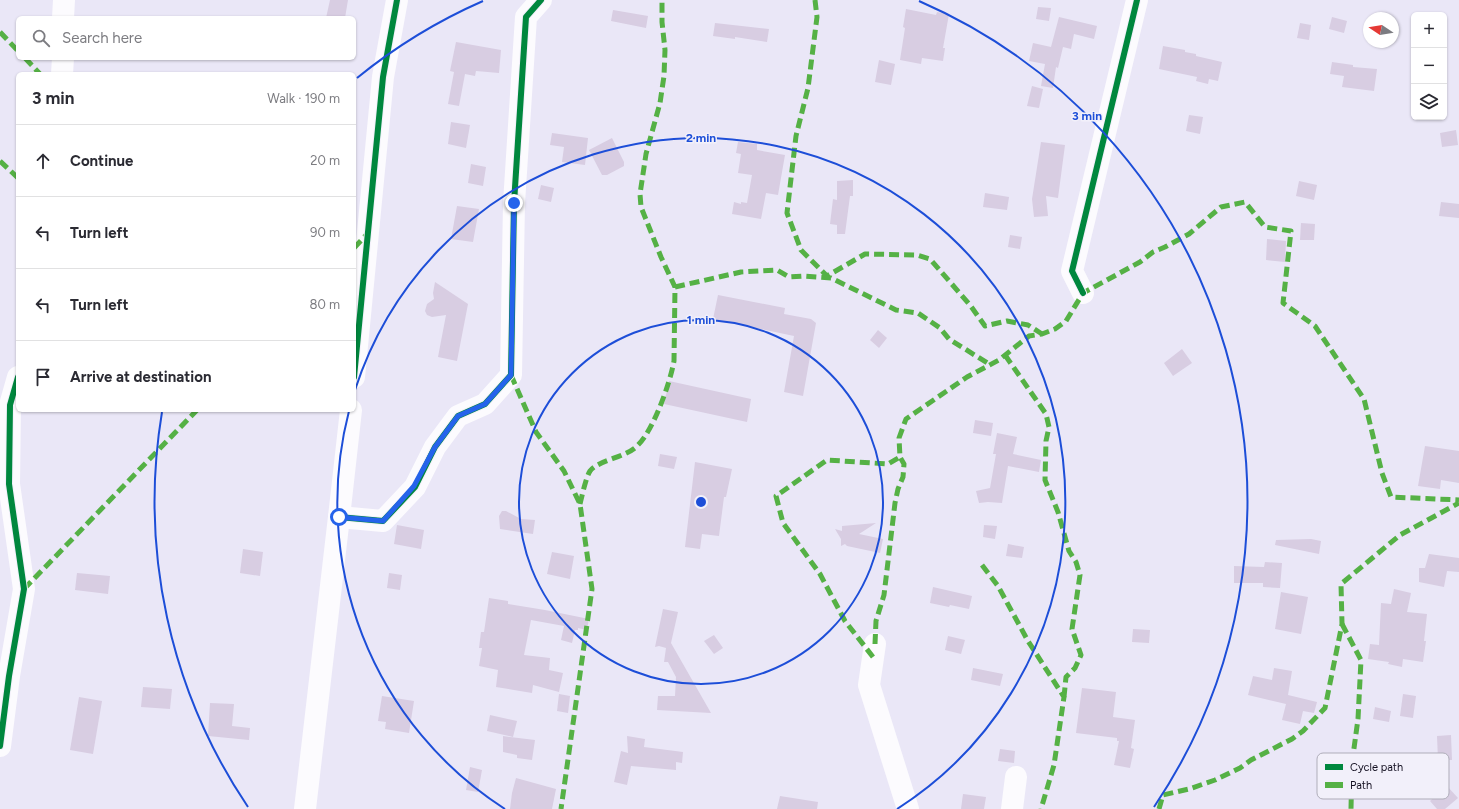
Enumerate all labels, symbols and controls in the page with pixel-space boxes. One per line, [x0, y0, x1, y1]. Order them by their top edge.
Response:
north arrow [1363, 12, 1399, 48]
map controls [1411, 12, 1447, 120]
button: + [1411, 12, 1447, 48]
search box [16, 16, 356, 60]
icon: search [30, 27, 52, 49]
text: Search here [62, 29, 142, 47]
button: − [1411, 48, 1447, 84]
button: layers [1411, 84, 1447, 120]
text: 3 min [32, 88, 74, 108]
text: Walk · 190 m [267, 91, 340, 106]
text: 3 min [1072, 109, 1102, 123]
text: 2 min [686, 131, 716, 145]
icon: ahead [32, 150, 54, 172]
text: Continue [70, 152, 133, 170]
text: 20 m [310, 153, 340, 168]
route end [505, 194, 523, 212]
icon: left [32, 222, 54, 244]
text: Turn left [70, 224, 128, 242]
text: 90 m [310, 225, 340, 240]
icon: left [32, 294, 54, 316]
text: Turn left [70, 296, 128, 314]
text: 80 m [309, 297, 340, 312]
text: 1 min [687, 313, 715, 327]
icon: arrive [32, 366, 54, 388]
text: Arrive at destination [70, 368, 211, 386]
centre of rings [694, 495, 708, 509]
route start [330, 508, 348, 526]
legend [1317, 753, 1449, 799]
text: Cycle path [1350, 761, 1403, 774]
text: Path [1350, 779, 1372, 792]

